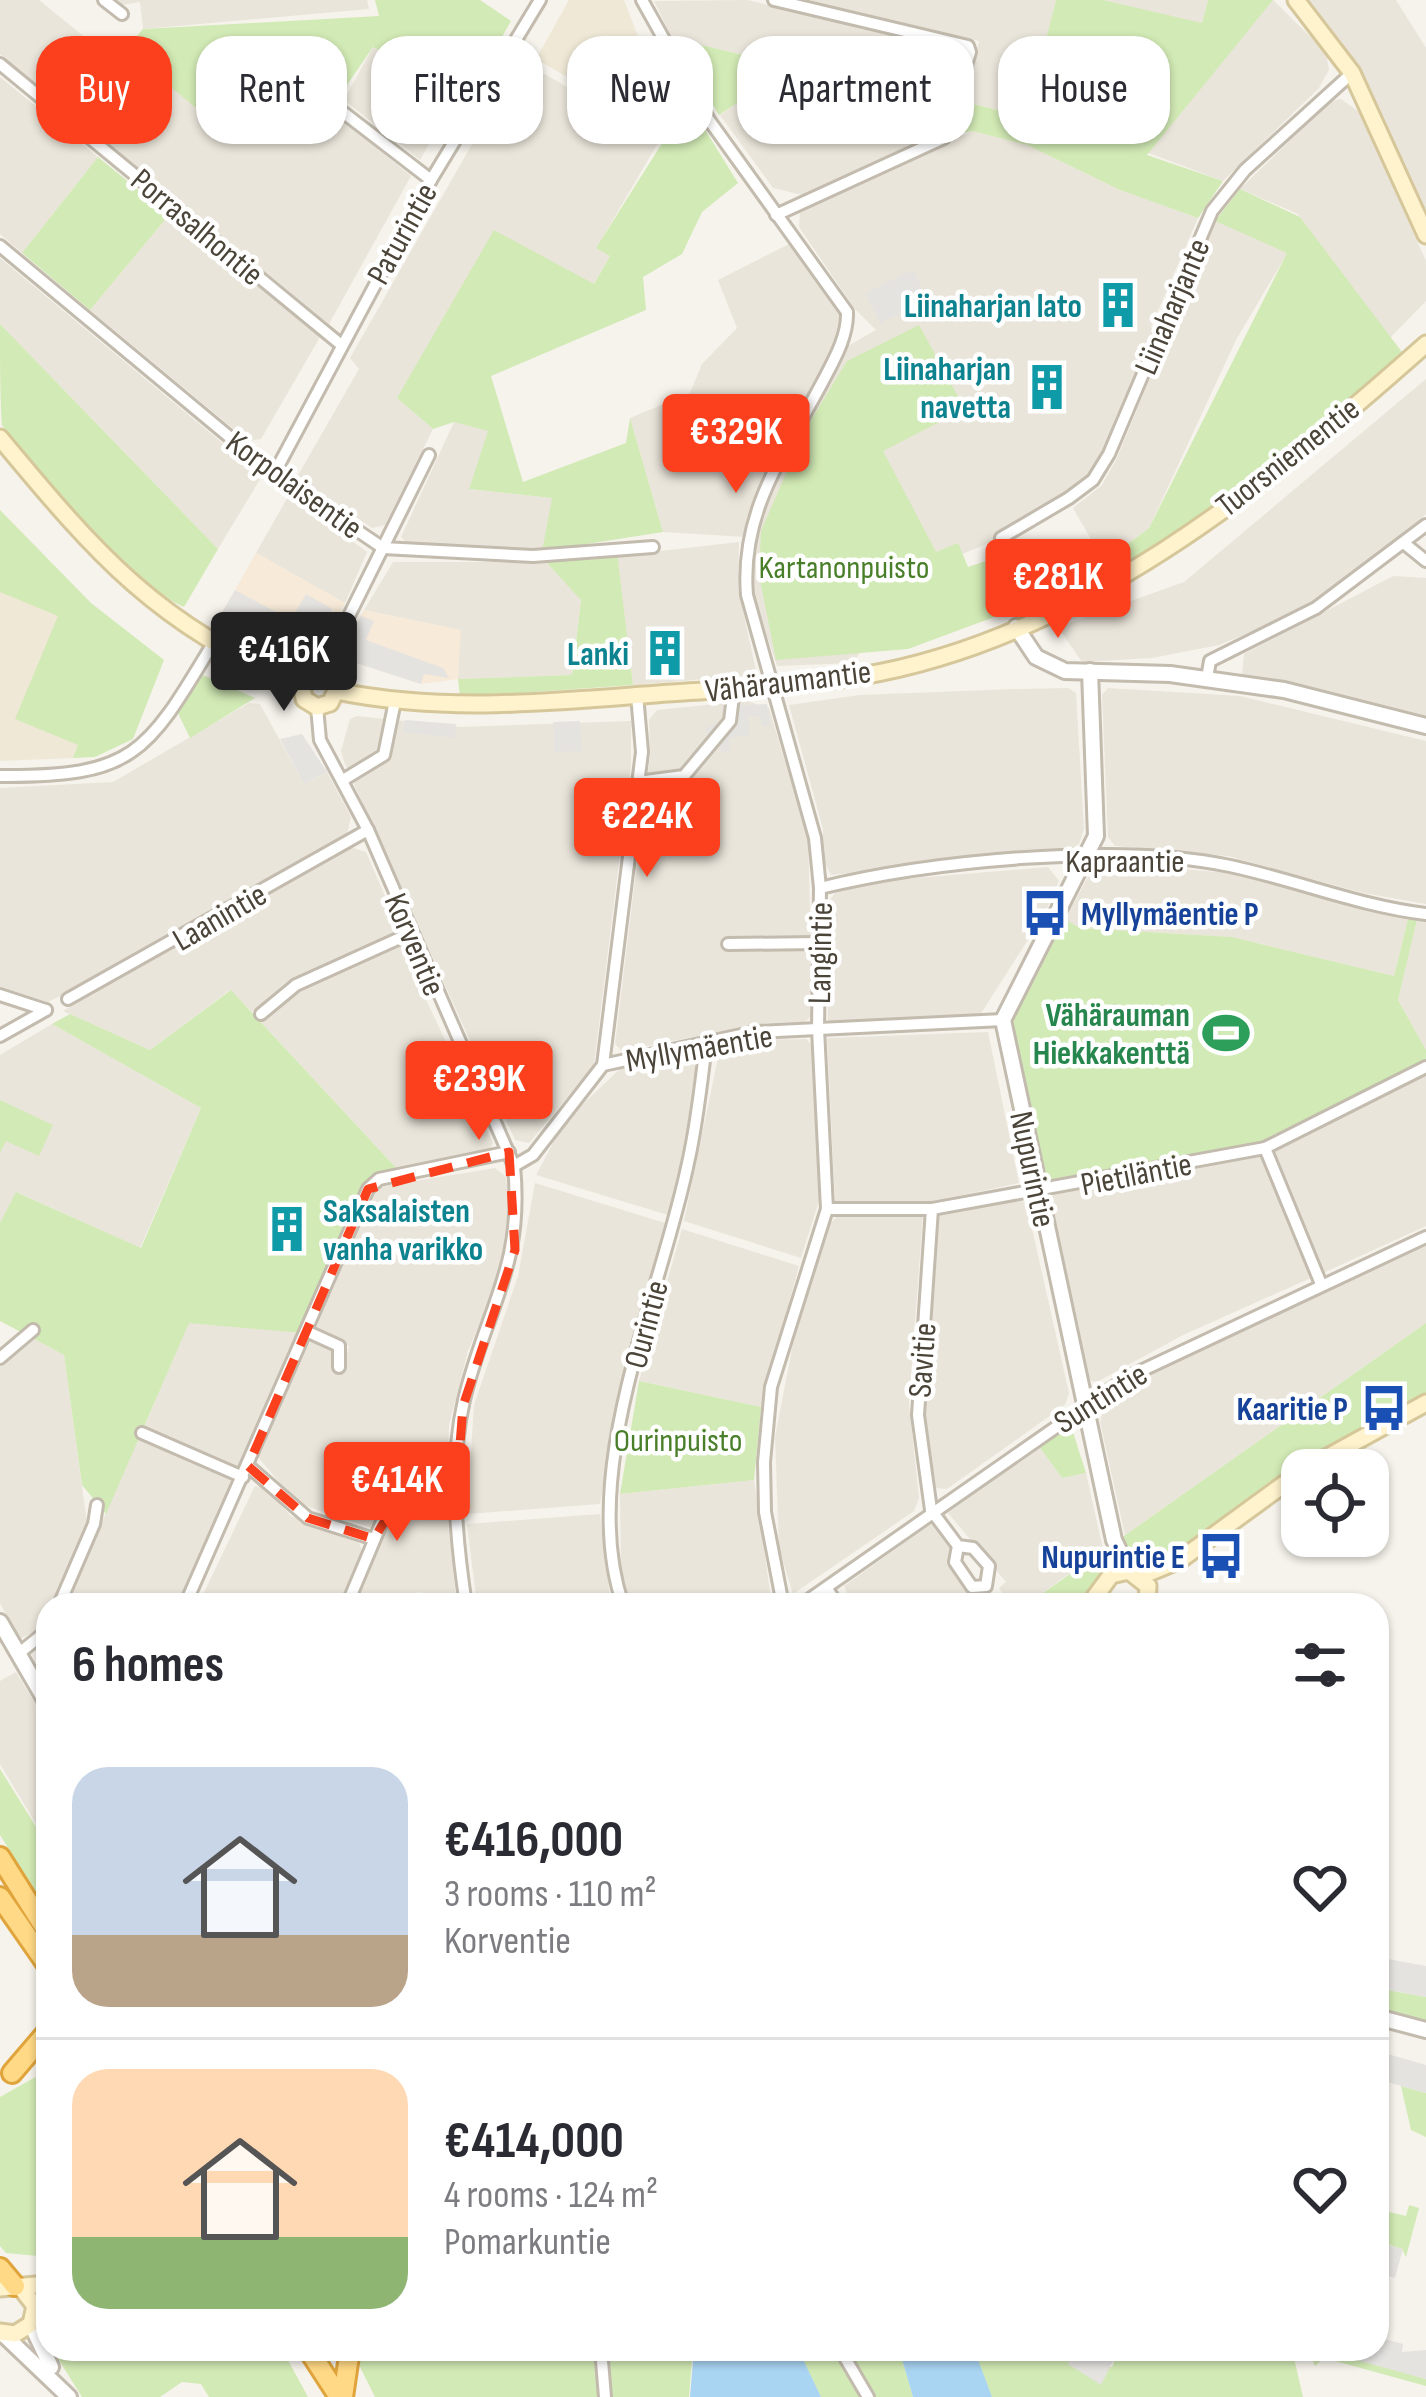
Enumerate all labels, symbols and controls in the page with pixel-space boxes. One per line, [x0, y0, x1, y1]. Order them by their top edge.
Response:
chip: Buy [36, 36, 172, 144]
chip: Rent [196, 36, 347, 144]
chip: Filters [371, 36, 543, 144]
chip: New [567, 36, 713, 144]
chip: Apartment [737, 36, 974, 144]
chip: House [998, 36, 1170, 144]
street label: Porrasalhontie [122, 160, 271, 295]
street label: Paturintie [359, 176, 447, 292]
street label: Liinaharjante [1126, 233, 1219, 381]
building icon: Liinaharjan lato [1093, 280, 1143, 330]
place label: Liinaharjan lato [904, 287, 1082, 327]
place label: Liinaharjan navetta [883, 350, 1011, 428]
building icon: Liinaharjan navetta [1022, 362, 1072, 412]
street label: Tuorsniementie [1208, 389, 1368, 526]
pin: €329K [652, 394, 820, 496]
text: €329K [690, 409, 782, 456]
street label: Korpolaisentie [218, 423, 370, 548]
pin: €281K [974, 539, 1142, 641]
park label: Kartanonpuisto [759, 548, 929, 588]
text: €281K [1013, 554, 1103, 601]
pin: €416K [200, 612, 368, 714]
text: €416K [238, 627, 330, 674]
building icon: Lanki [640, 628, 690, 678]
place label: Lanki [567, 635, 629, 675]
street label: Vähäraumantie [703, 652, 873, 712]
pin: €224K [563, 778, 731, 880]
text: €224K [601, 793, 693, 840]
street label: Kapraantie [1065, 842, 1185, 882]
street label: Laanintie [166, 875, 274, 960]
street label: Korventie [375, 888, 454, 1002]
bus stop icon: Myllymäentie P [1020, 888, 1070, 938]
place label: Myllymäentie P [1081, 895, 1259, 935]
street label: Langintie [800, 902, 842, 1004]
place label: Vähärauman Hiekkakenttä [1033, 996, 1190, 1074]
sports icon: Vähärauman Hiekkakenttä [1201, 1008, 1251, 1058]
street label: Myllymäentie [623, 1016, 776, 1082]
pin: €239K [395, 1041, 563, 1143]
text: €239K [433, 1056, 525, 1103]
street label: Nupurintie [1000, 1108, 1064, 1231]
street label: Pietiläntie [1078, 1145, 1195, 1205]
place label: Saksalaisten vanha varikko [323, 1192, 483, 1270]
building icon: Saksalaisten vanha varikko [262, 1204, 312, 1254]
street label: Ourintie [616, 1276, 678, 1373]
street label: Savitie [900, 1321, 946, 1399]
street label: Suntintie [1047, 1355, 1155, 1443]
bus stop icon: Kaaritie P [1359, 1383, 1409, 1433]
place label: Kaaritie P [1236, 1390, 1348, 1430]
park label: Ourinpuisto [614, 1421, 742, 1461]
pin: €414K [313, 1442, 481, 1544]
map controls [1281, 1449, 1389, 1557]
button: locate [1281, 1449, 1389, 1557]
text: €414K [351, 1457, 443, 1504]
bus stop icon: Nupurintie E [1196, 1531, 1246, 1581]
place label: Nupurintie E [1041, 1538, 1185, 1578]
icon: filters [1287, 1632, 1353, 1698]
text: 6 homes [72, 1635, 224, 1696]
text: €416,000 [444, 1810, 623, 1871]
icon: home [168, 1815, 312, 1959]
icon: heart [1287, 1854, 1353, 1920]
text: 3 rooms · 110 m² [444, 1871, 657, 1918]
text: Korventie [444, 1918, 571, 1965]
text: €414,000 [444, 2111, 624, 2172]
icon: home [168, 2117, 312, 2261]
icon: heart [1287, 2156, 1353, 2222]
text: 4 rooms · 124 m² [444, 2172, 658, 2219]
text: Pomarkuntie [444, 2219, 611, 2266]

